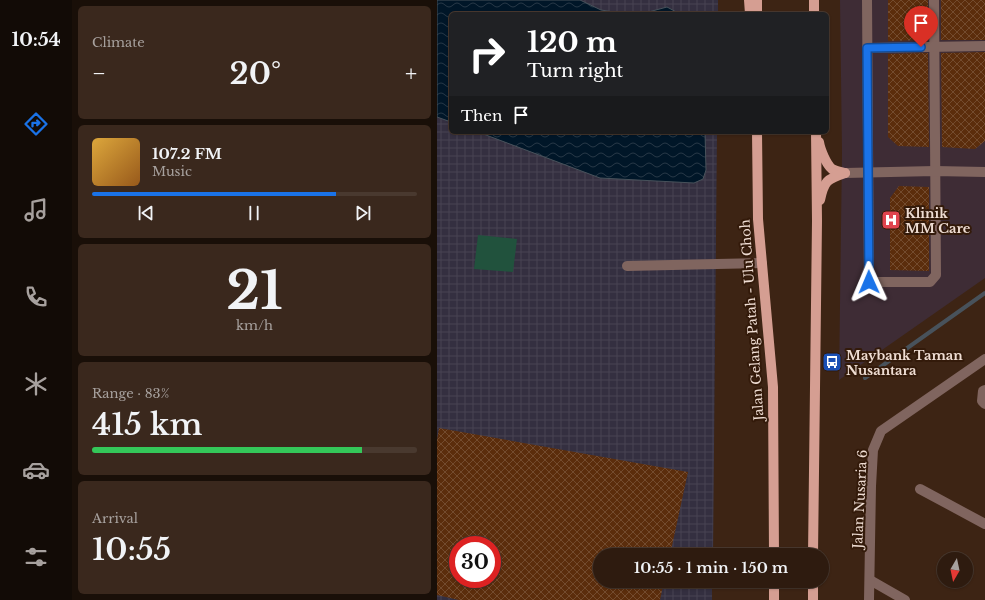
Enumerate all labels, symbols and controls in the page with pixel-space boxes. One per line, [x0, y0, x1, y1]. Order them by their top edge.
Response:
pin [904, 6, 938, 47]
icon: arrive [910, 12, 932, 34]
text: 120 m [527, 25, 617, 60]
icon: right [461, 28, 513, 80]
text: 10:54 [11, 29, 61, 51]
text: Climate [92, 34, 145, 51]
text: 20° [230, 55, 281, 92]
text: − [92, 60, 106, 87]
text: + [405, 60, 417, 87]
text: Turn right [527, 60, 623, 82]
icon: arrive [510, 104, 532, 126]
text: Then [461, 106, 502, 125]
icon: directions [22, 110, 50, 138]
text: 107.2 FM [152, 144, 222, 163]
text: Music [152, 163, 192, 180]
icon: music [22, 196, 50, 224]
icon: previous [135, 202, 157, 224]
icon: pause [243, 202, 265, 224]
icon: next [352, 202, 374, 224]
place label: Klinik MM Care [905, 205, 971, 237]
hospital icon: Klinik MM Care [880, 209, 902, 231]
street label: Jalan Gelang Patah - Ulu Choh [736, 219, 768, 423]
text: 21 [226, 259, 283, 323]
position arrow [848, 261, 890, 303]
icon: phone [22, 283, 50, 311]
text: km/h [236, 317, 273, 334]
place label: Maybank Taman Nusantara [846, 347, 963, 379]
bus stop icon: Maybank Taman Nusantara [821, 351, 843, 373]
icon: climate [22, 370, 50, 398]
text: Range · 83% [92, 385, 169, 402]
text: 415 km [92, 406, 202, 443]
street label: Jalan Nusaria 6 [849, 449, 871, 551]
icon: car [22, 456, 50, 484]
text: Arrival [92, 510, 138, 527]
text: 10:55 [92, 531, 171, 568]
speed limit sign: 30 [449, 536, 501, 588]
icon: filters [22, 543, 50, 571]
north arrow [937, 552, 973, 588]
map controls [937, 552, 973, 588]
text: 10:55 · 1 min · 150 m [634, 558, 788, 577]

